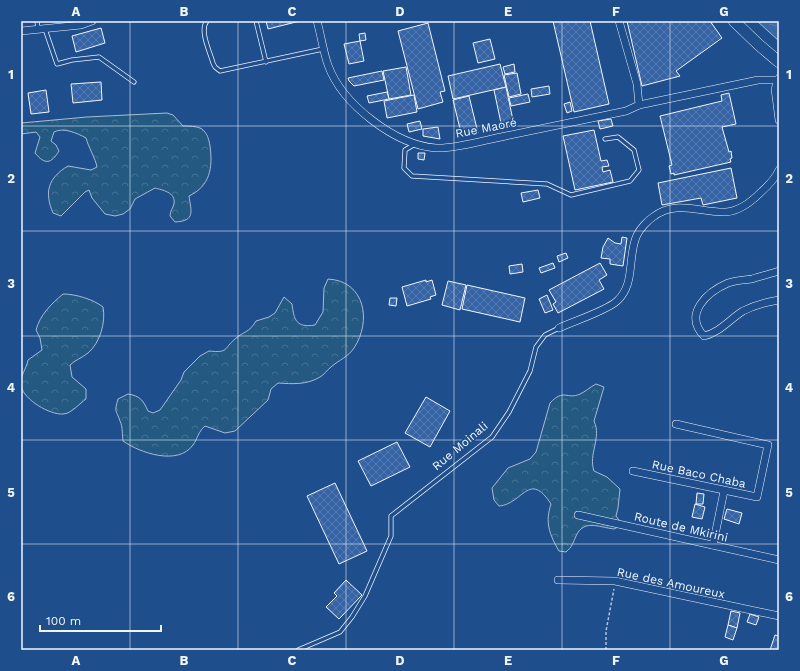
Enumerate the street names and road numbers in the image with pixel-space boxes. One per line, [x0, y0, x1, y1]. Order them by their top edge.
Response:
street label: Rue Maoré [454, 115, 518, 141]
street label: Rue Moinali [429, 419, 491, 473]
street label: Rue Baco Chaba [651, 457, 747, 491]
street label: Route de Mkirini [633, 509, 729, 545]
street label: Rue des Amoureux [616, 565, 726, 601]

